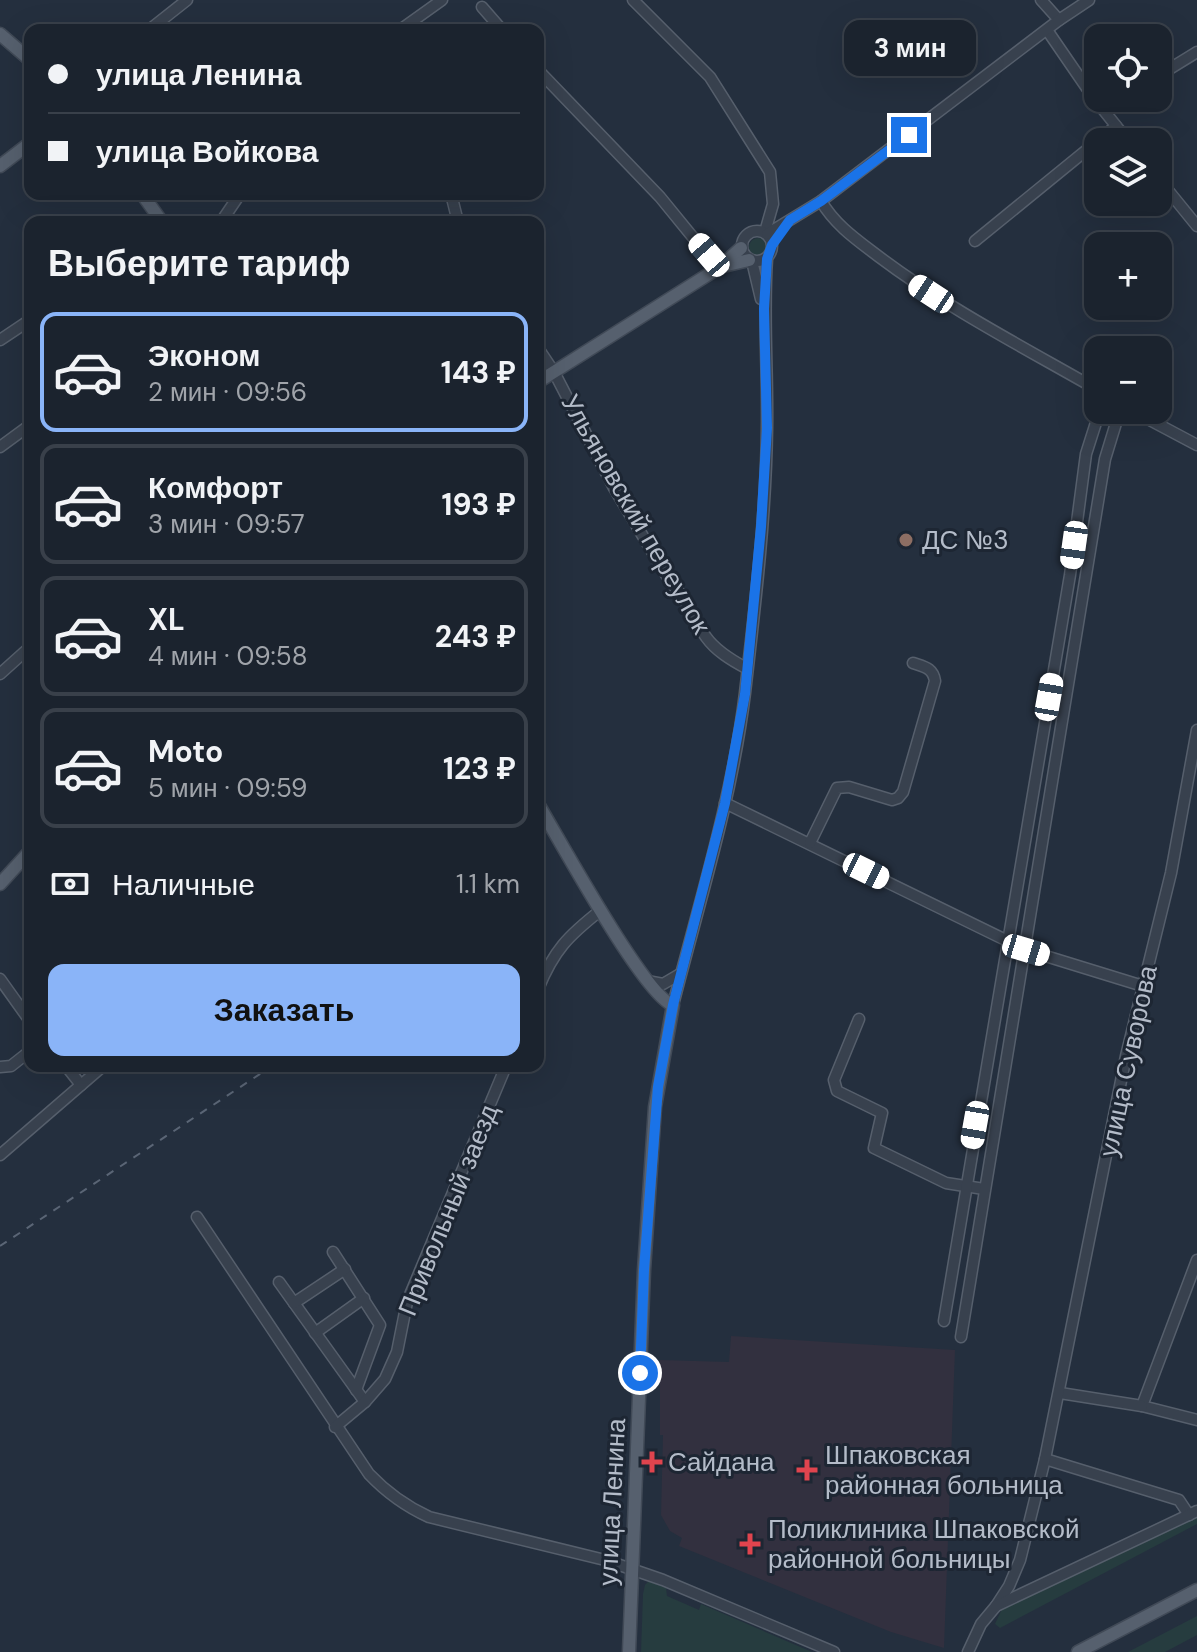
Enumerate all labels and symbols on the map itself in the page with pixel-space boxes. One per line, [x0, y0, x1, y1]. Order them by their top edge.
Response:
callout: 3 мин [843, 19, 975, 75]
route end [891, 117, 927, 153]
car [684, 229, 734, 281]
car [904, 271, 958, 317]
street label: Ульяновский переулок [553, 388, 719, 640]
car [1059, 520, 1089, 570]
place label: ДС №3 [922, 523, 1009, 557]
marker: ДС №3 [897, 531, 915, 549]
car [1033, 671, 1065, 723]
car [839, 850, 893, 892]
car [1000, 932, 1052, 968]
street label: улица Суворова [1091, 962, 1165, 1160]
street label: Привольный заезд [390, 1099, 506, 1321]
car [959, 1099, 991, 1151]
route start [622, 1355, 658, 1391]
street label: улица Ленина [591, 1417, 633, 1587]
place label: Шпаковская районная больница [825, 1438, 1063, 1502]
place label: Сайдана [668, 1445, 775, 1479]
marker: Сайдана [643, 1453, 661, 1471]
marker: Шпаковская районная больница [796, 1459, 818, 1481]
place label: Поликлиника Шпаковской районной больницы [768, 1512, 1080, 1576]
marker: Поликлиника Шпаковской районной больницы [739, 1533, 761, 1555]

